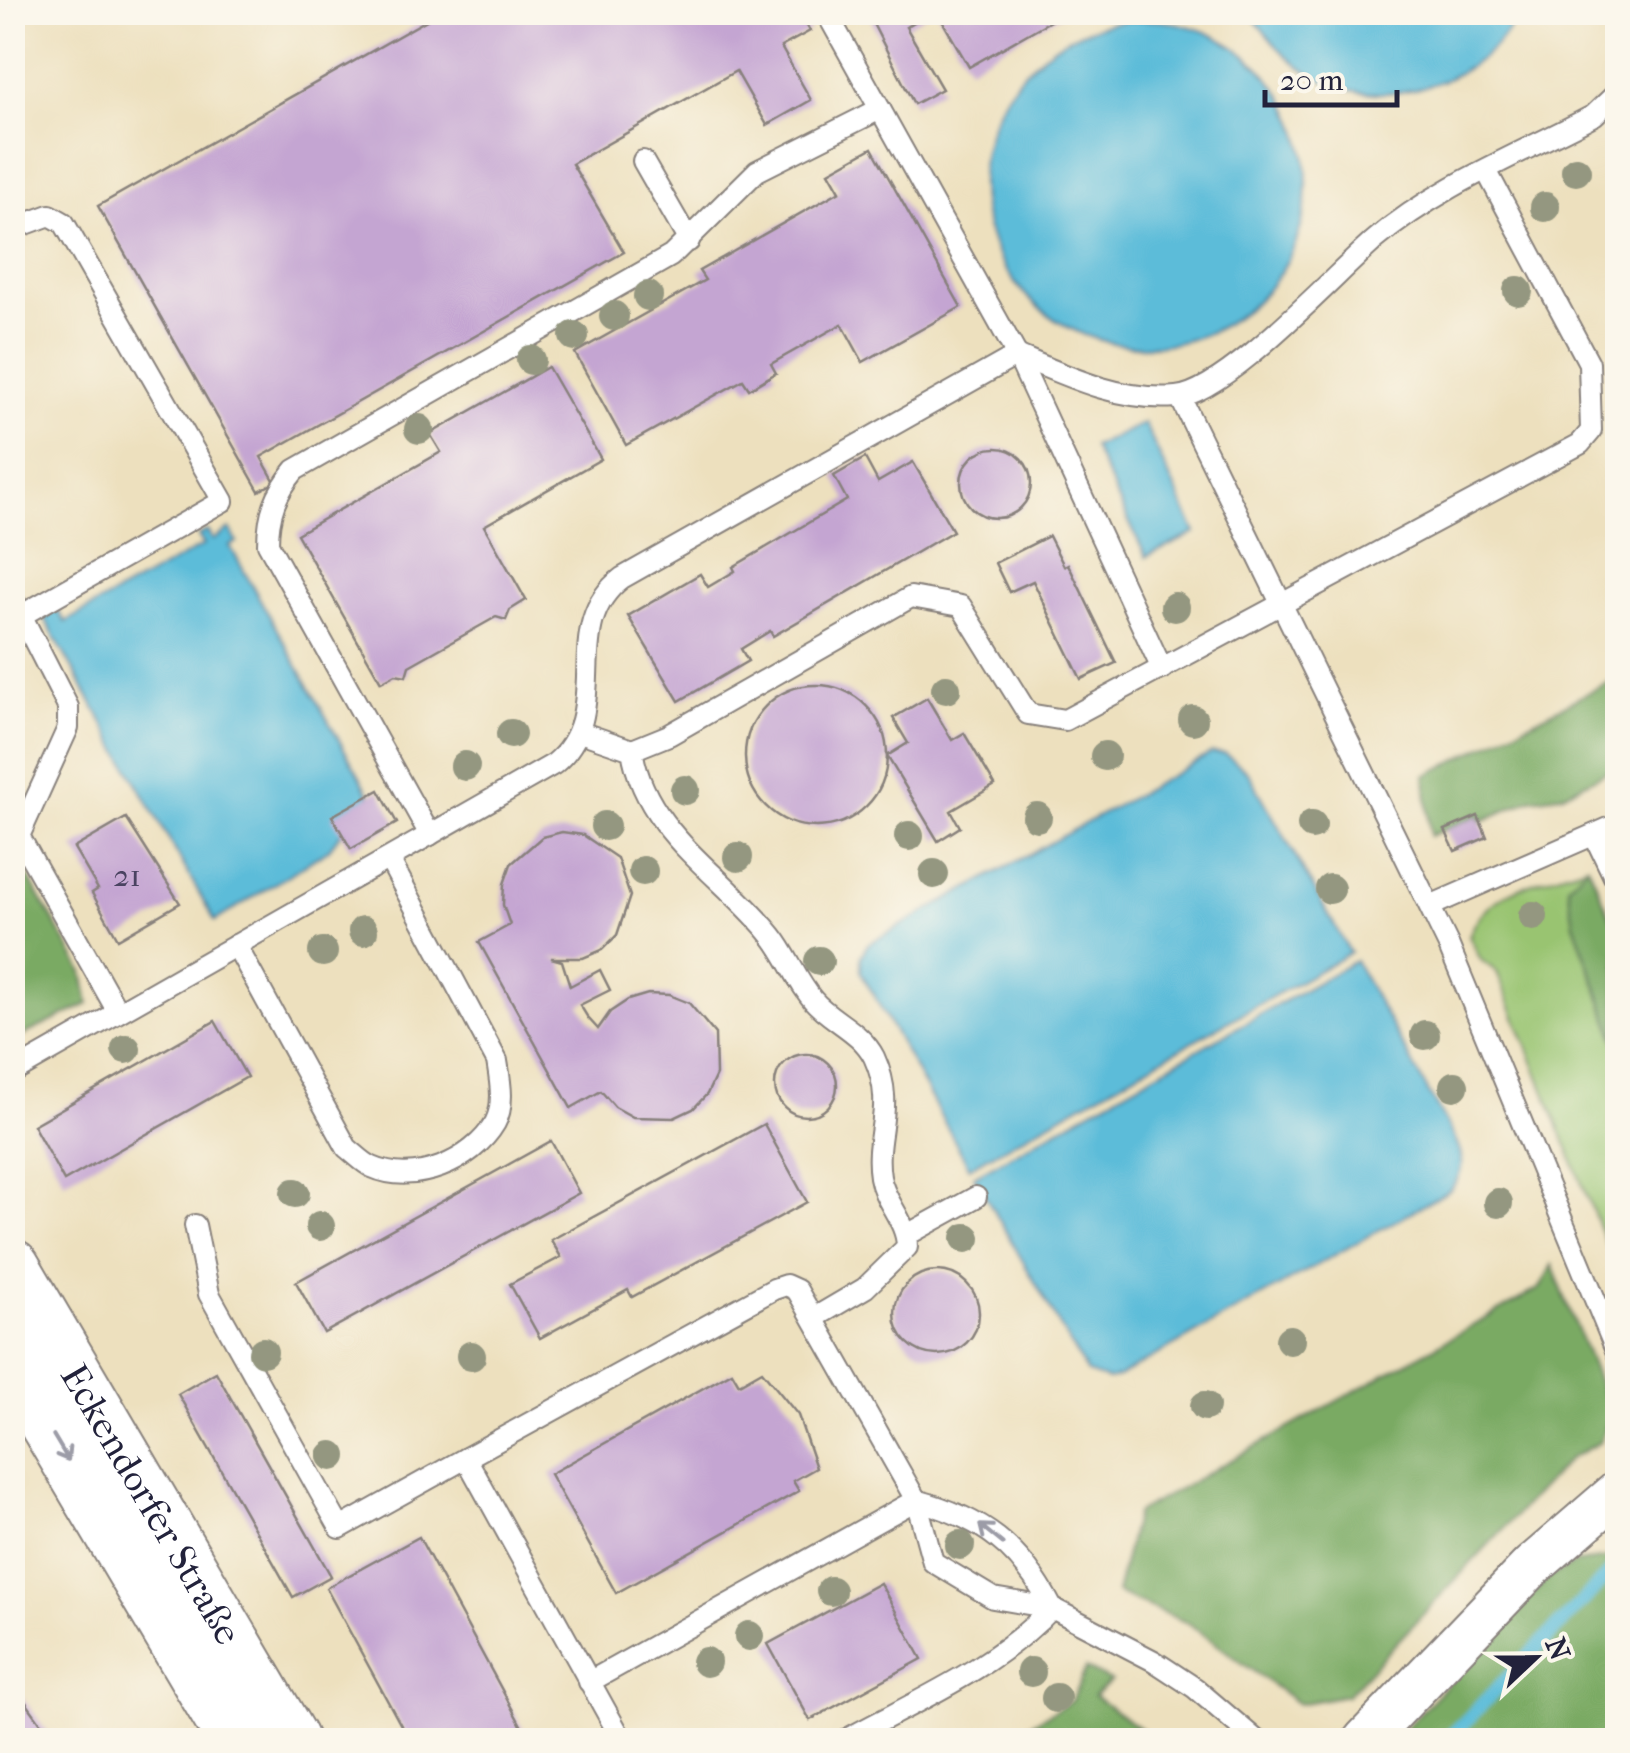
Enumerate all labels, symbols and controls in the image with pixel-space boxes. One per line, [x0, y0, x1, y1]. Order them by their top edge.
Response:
scale bar [1265, 45, 1398, 107]
text: 20 m [1280, 63, 1343, 98]
house number: 21 [113, 857, 141, 894]
street label: Eckendorfer Straße [52, 1356, 251, 1652]
one-way arrow [51, 1433, 71, 1462]
one-way arrow [978, 1523, 1004, 1545]
north arrow [1485, 1608, 1585, 1708]
text: N [1538, 1633, 1577, 1666]

